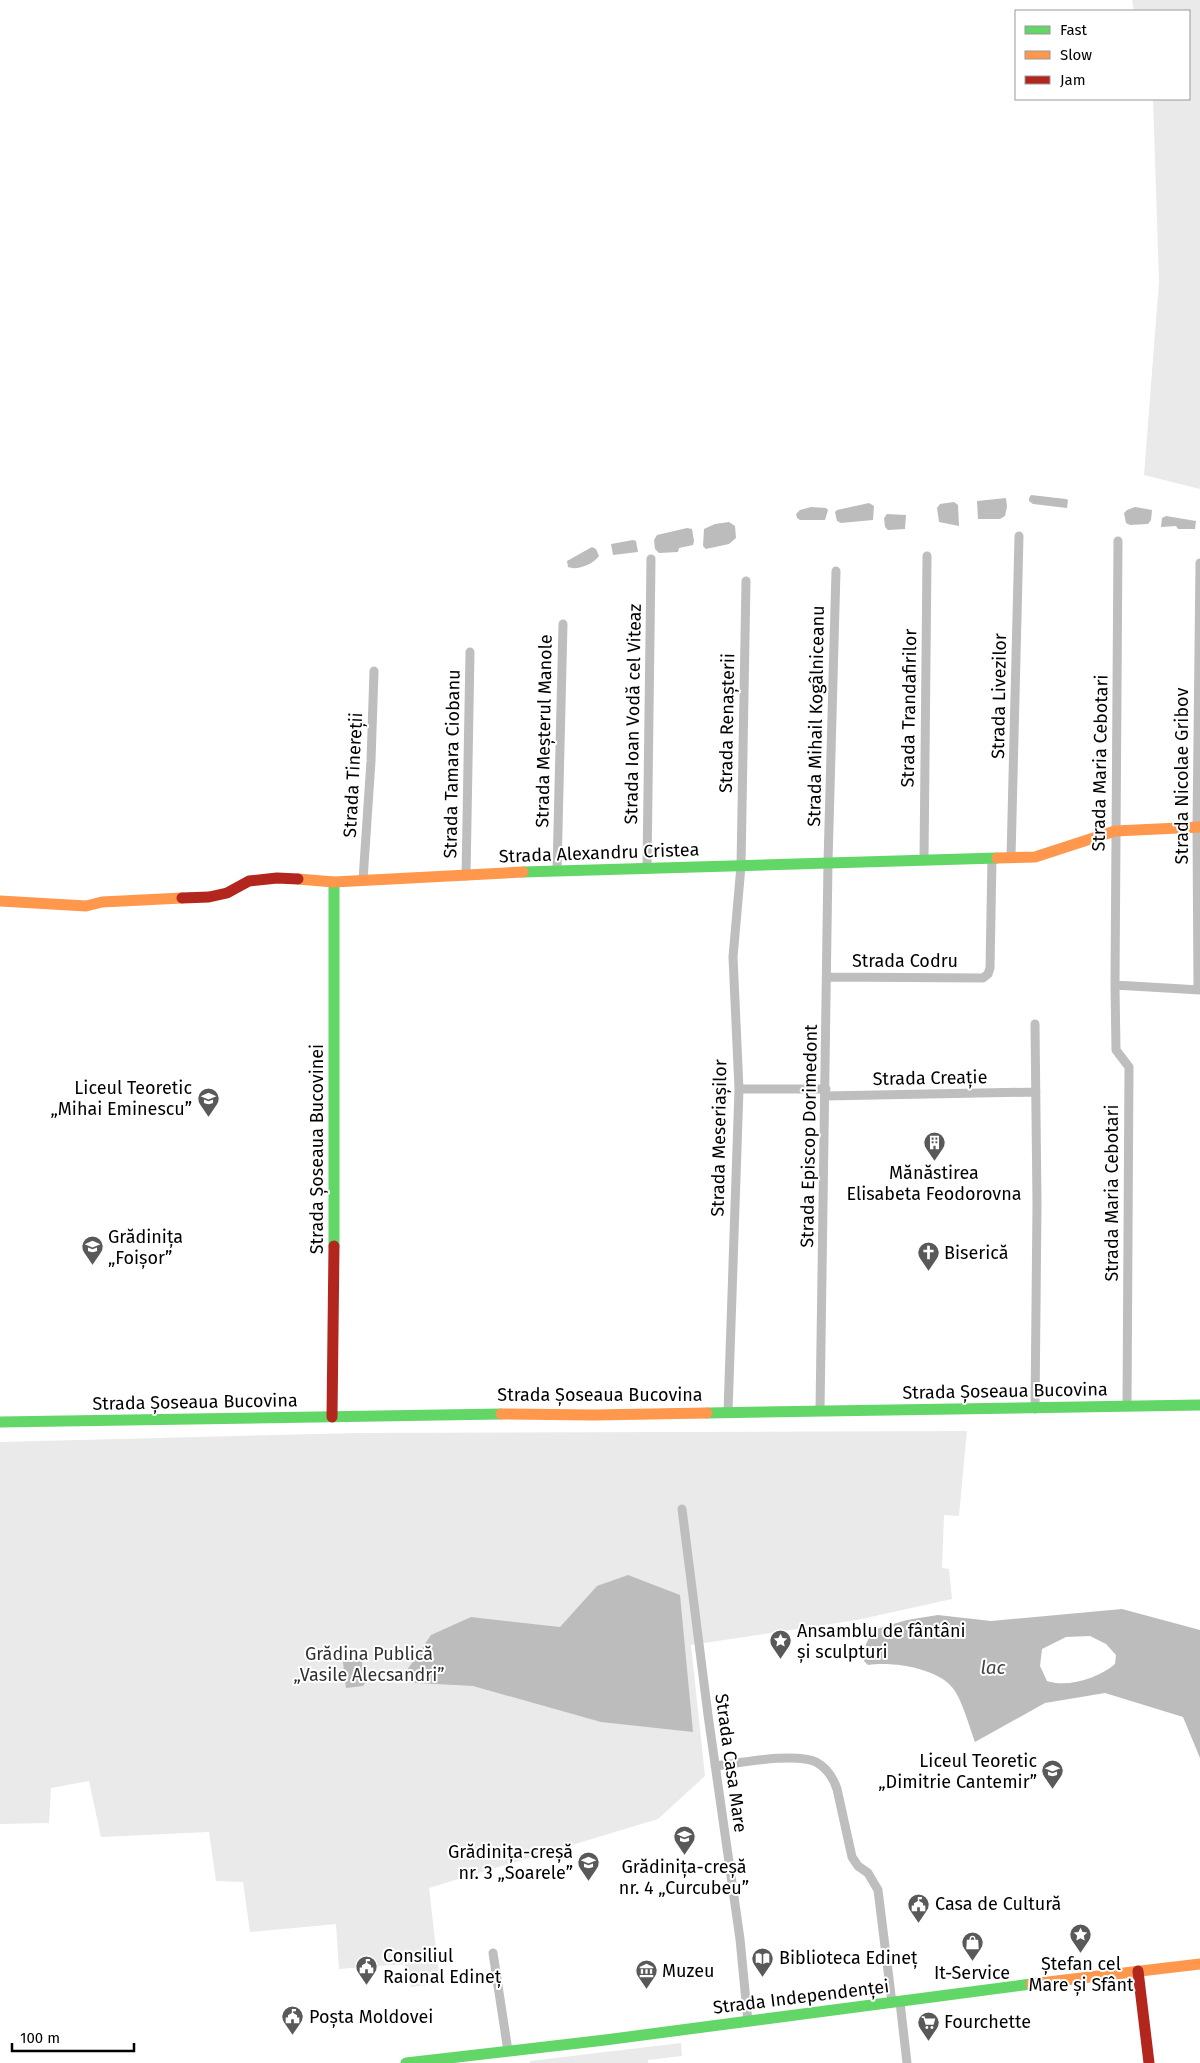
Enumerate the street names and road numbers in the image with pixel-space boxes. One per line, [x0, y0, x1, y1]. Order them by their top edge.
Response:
street label: Strada Ioan Vodă cel Viteaz [620, 603, 646, 824]
street label: Strada Mihail Kogâlniceanu [803, 605, 829, 827]
street label: Strada Trandafirilor [897, 628, 921, 788]
street label: Strada Livezilor [987, 633, 1011, 759]
street label: Strada Meșterul Manole [531, 634, 558, 828]
street label: Strada Renașterii [715, 653, 740, 793]
street label: Strada Tamara Ciobanu [439, 669, 465, 859]
street label: Strada Maria Cebotari [1087, 674, 1113, 852]
street label: Strada Nicolae Gribov [1171, 687, 1193, 864]
street label: Strada Tinereții [339, 712, 368, 838]
street label: Strada Alexandru Cristea [498, 839, 700, 867]
street label: Strada Codru [852, 950, 958, 972]
street label: Strada Episcop Dorimedont [796, 1024, 822, 1248]
street label: Strada Șoseaua Bucovinei [306, 1044, 329, 1254]
street label: Strada Meseriașilor [707, 1059, 732, 1217]
street label: Strada Creație [872, 1066, 988, 1091]
street label: Strada Maria Cebotari [1101, 1104, 1123, 1282]
street label: Strada Șoseaua Bucovina [902, 1378, 1108, 1405]
street label: Strada Șoseaua Bucovina [497, 1384, 703, 1407]
street label: Strada Șoseaua Bucovina [92, 1389, 298, 1416]
street label: Strada Casa Mare [710, 1692, 752, 1834]
street label: Strada Independenței [712, 1975, 891, 2020]

